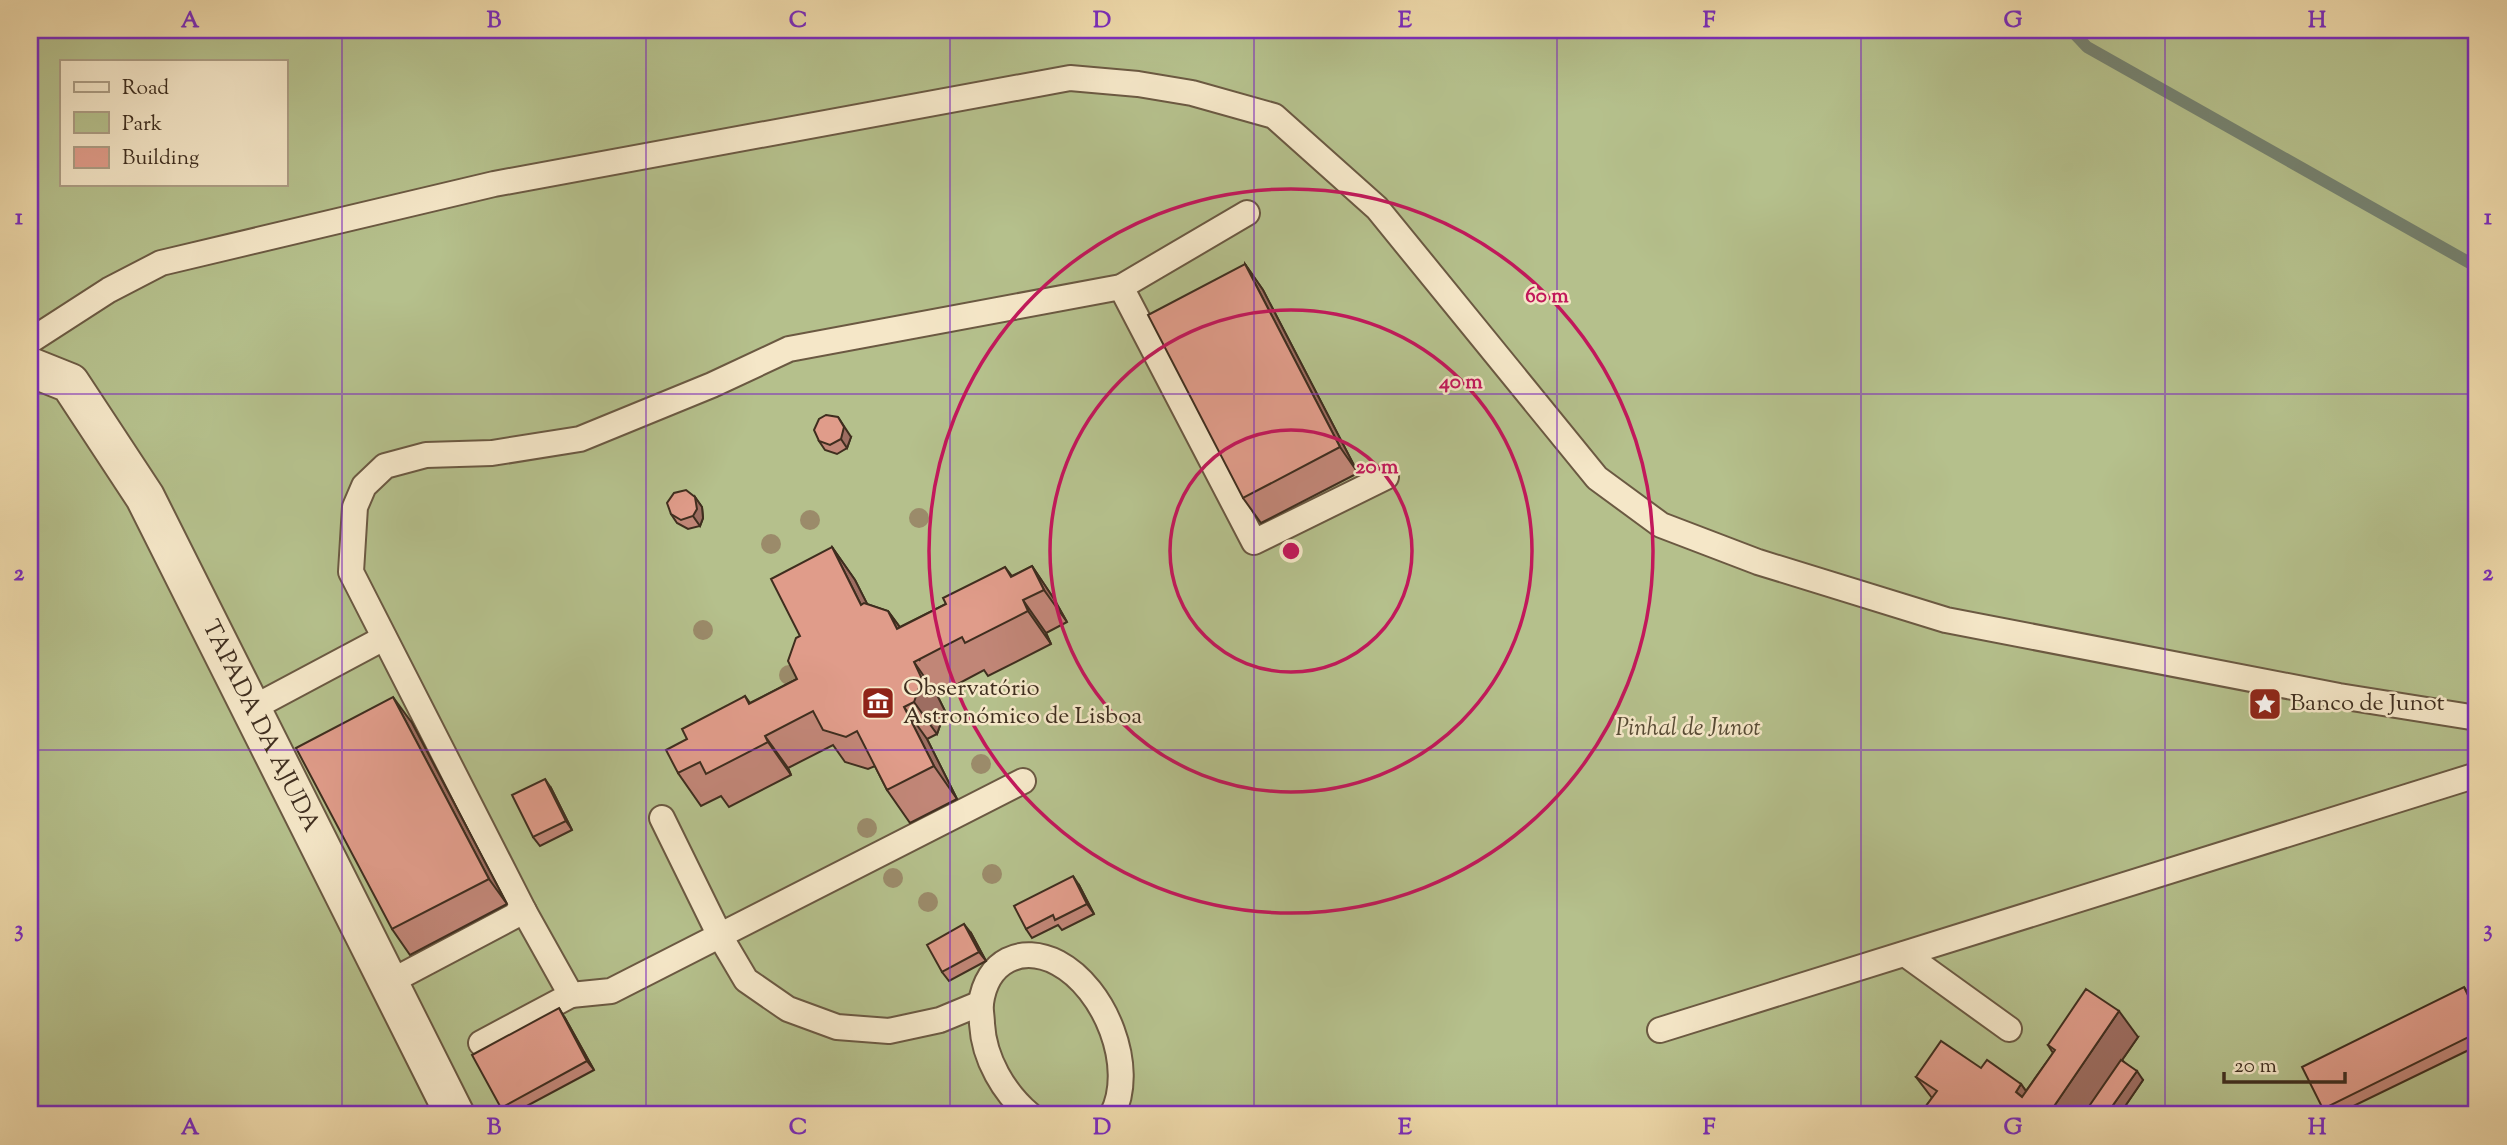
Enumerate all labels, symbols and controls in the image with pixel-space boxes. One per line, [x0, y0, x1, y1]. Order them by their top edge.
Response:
text: A [181, 5, 200, 38]
text: B [487, 5, 502, 38]
text: C [789, 5, 807, 38]
text: D [1093, 5, 1111, 38]
text: E [1398, 5, 1412, 38]
text: F [1703, 5, 1716, 38]
text: G [2004, 5, 2023, 38]
text: H [2308, 5, 2327, 38]
legend [60, 60, 287, 186]
text: Road [122, 74, 169, 104]
text: Park [122, 110, 163, 140]
text: Building [122, 144, 199, 174]
text: 1 [15, 202, 23, 235]
text: 1 [2484, 202, 2492, 235]
text: 60 m [1525, 282, 1569, 312]
text: 40 m [1438, 368, 1483, 398]
text: 20 m [1356, 453, 1399, 483]
centre of rings [1279, 539, 1303, 563]
text: 2 [14, 558, 25, 591]
text: 2 [2483, 558, 2494, 591]
street label: TAPADA DA AJUDA [193, 614, 328, 838]
place label: Observatório Astronómico de Lisboa [903, 672, 1142, 734]
museum icon: Observatório Astronómico de Lisboa [859, 684, 897, 722]
place icon: Banco de Junot [2246, 685, 2284, 723]
place label: Banco de Junot [2290, 687, 2445, 721]
park label: Pinhal de Junot [1615, 712, 1761, 746]
text: 3 [14, 914, 24, 947]
text: 3 [2483, 914, 2493, 947]
scale bar [2224, 1040, 2344, 1084]
text: 20 m [2234, 1052, 2277, 1082]
text: A [181, 1112, 200, 1145]
text: B [487, 1112, 502, 1145]
text: C [789, 1112, 807, 1145]
text: D [1093, 1112, 1111, 1145]
text: E [1398, 1112, 1412, 1145]
text: F [1703, 1112, 1716, 1145]
text: G [2004, 1112, 2023, 1145]
text: H [2308, 1112, 2327, 1145]

